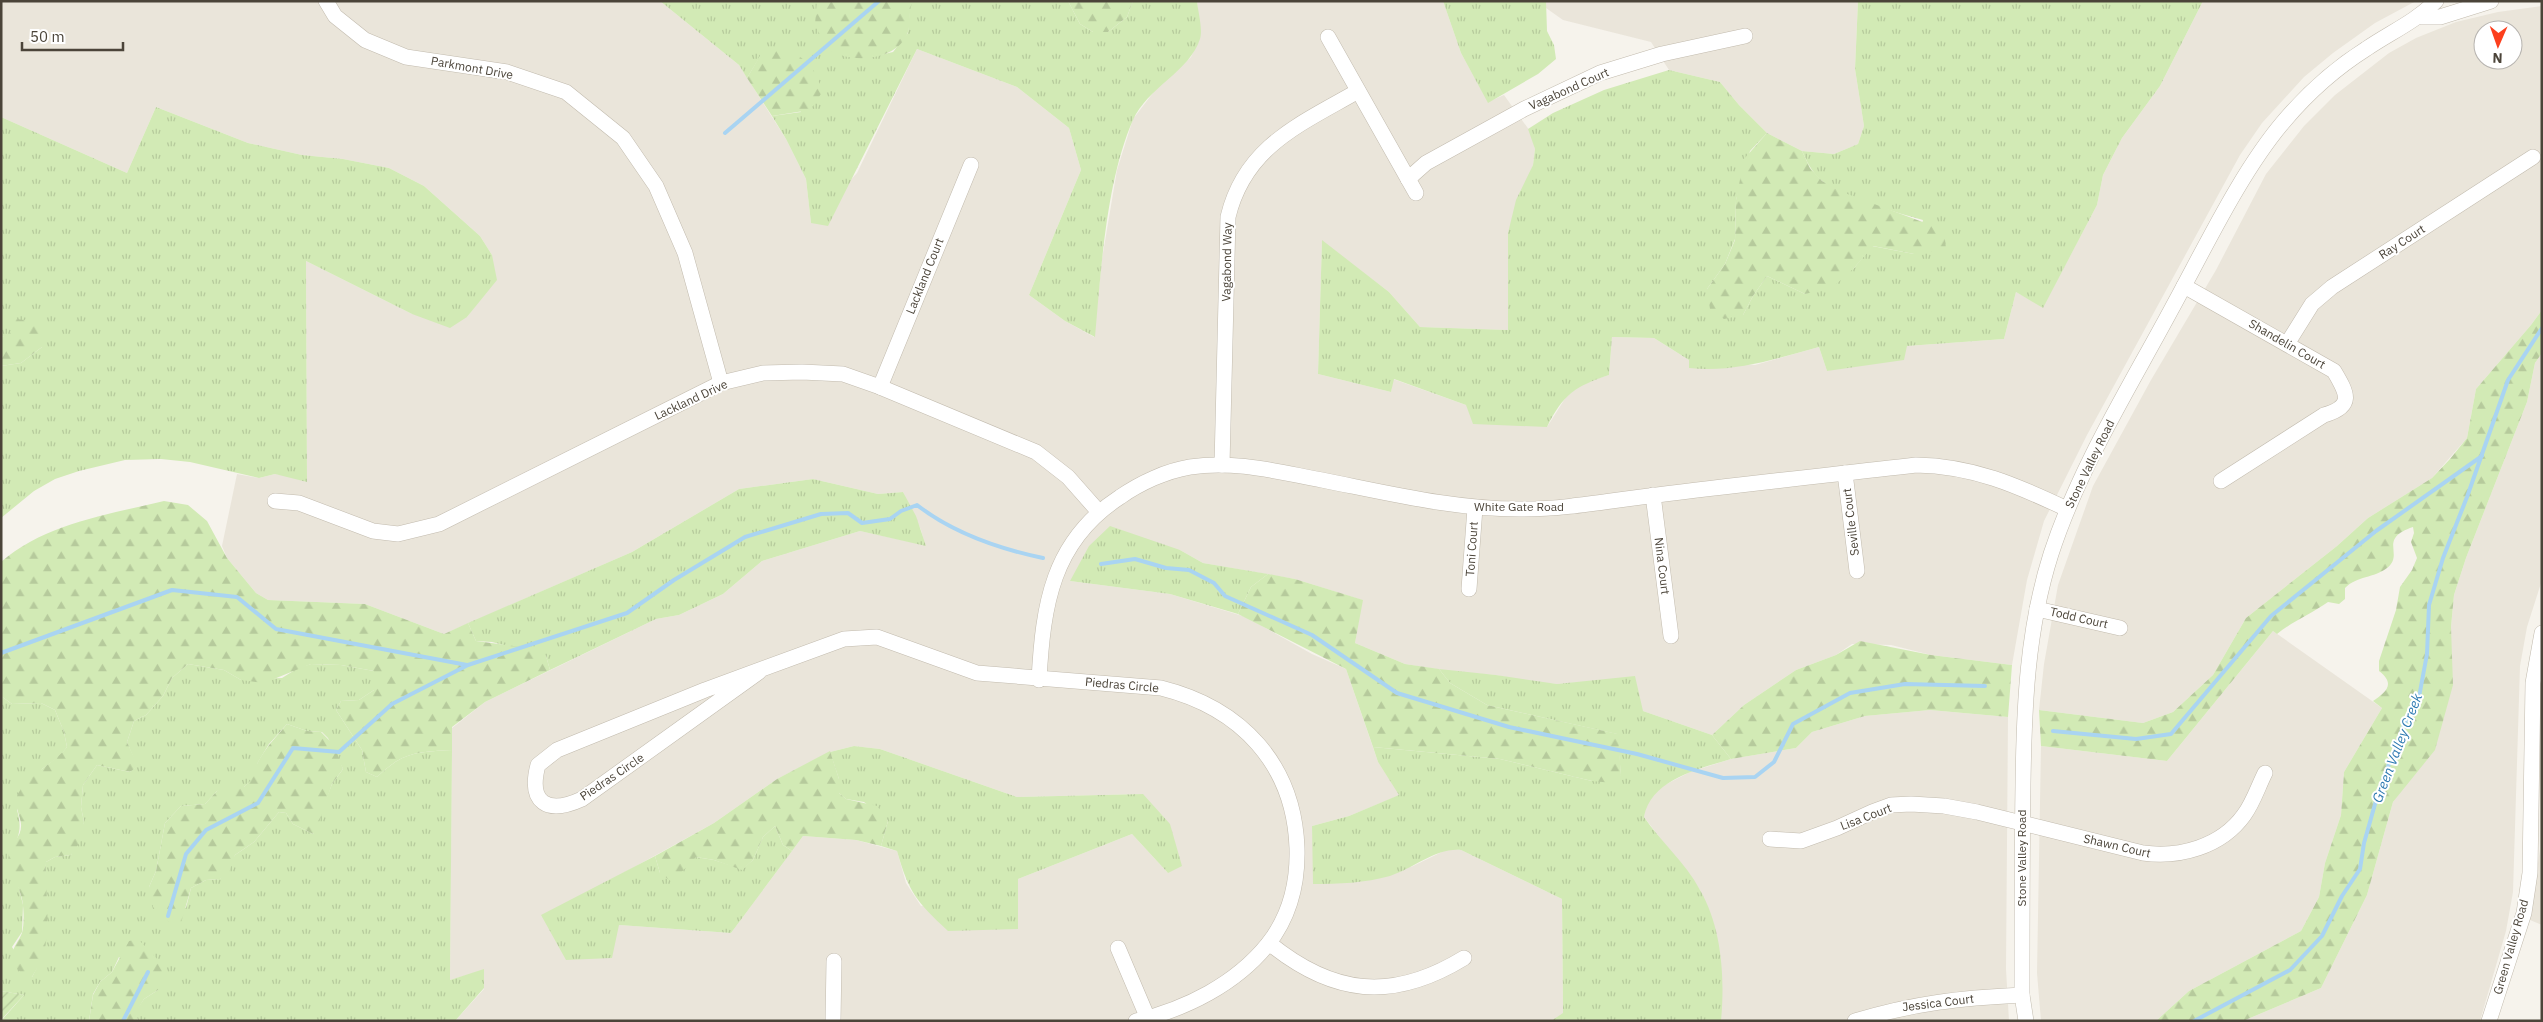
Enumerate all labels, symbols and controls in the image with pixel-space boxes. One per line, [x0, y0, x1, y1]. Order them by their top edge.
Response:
scale bar [22, 20, 124, 52]
north arrow [2473, 20, 2523, 70]
text: 50 m [30, 27, 65, 46]
text: N [2492, 49, 2503, 67]
street label: Parkmont Drive [430, 53, 515, 82]
street label: Vagabond Court [1526, 64, 1611, 113]
street label: Ray Court [2376, 221, 2428, 262]
street label: Vagabond Way [1218, 222, 1235, 302]
street label: Lackland Court [902, 236, 947, 316]
street label: Shandelin Court [2246, 316, 2328, 372]
street label: Lackland Drive [652, 376, 730, 423]
street label: Stone Valley Road [2062, 417, 2118, 511]
street label: Seville Court [1839, 487, 1862, 557]
street label: White Gate Road [1474, 499, 1564, 514]
street label: Toni Court [1462, 521, 1481, 577]
street label: Nina Court [1652, 537, 1673, 595]
street label: Todd Court [2049, 604, 2110, 631]
street label: Piedras Circle [1085, 674, 1160, 695]
water label: Green Valley Creek [2368, 690, 2426, 805]
street label: Piedras Circle [577, 749, 647, 803]
street label: Lisa Court [1838, 800, 1894, 833]
street label: Stone Valley Road [2014, 810, 2029, 906]
street label: Shawn Court [2082, 830, 2152, 861]
street label: Green Valley Road [2490, 898, 2531, 996]
street label: Jessica Court [1901, 991, 1975, 1014]

